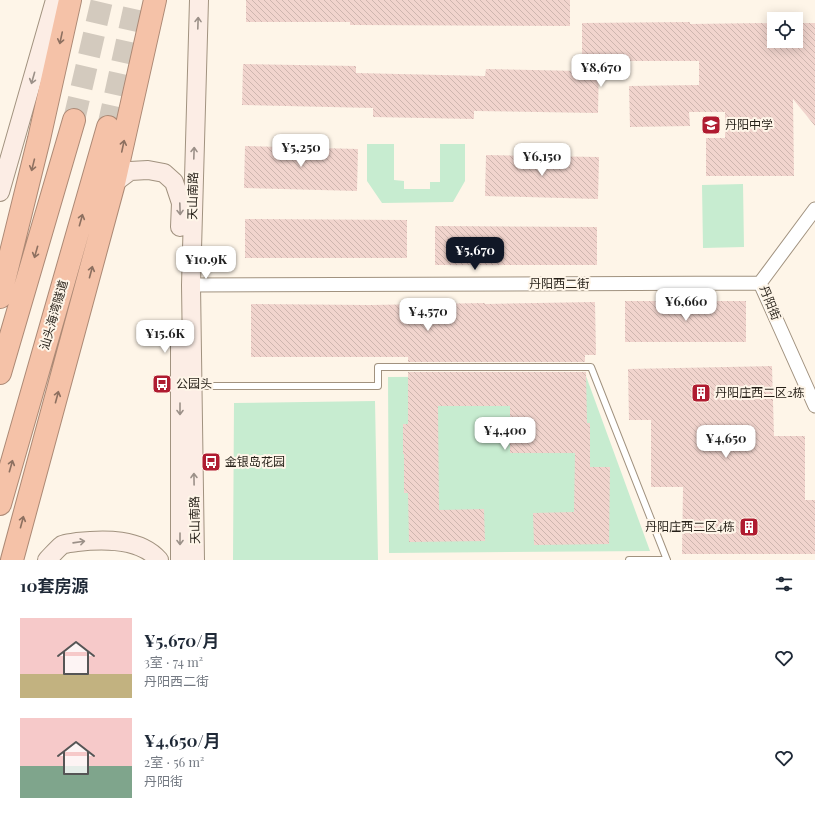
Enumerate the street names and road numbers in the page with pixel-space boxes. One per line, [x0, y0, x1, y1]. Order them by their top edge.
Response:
street label: 天山南路 [184, 172, 200, 220]
street label: 丹阳西二街 [529, 275, 589, 291]
street label: 汕头海湾隧道 [35, 278, 71, 352]
street label: 丹阳街 [757, 283, 785, 322]
street label: 天山南路 [186, 496, 202, 544]

